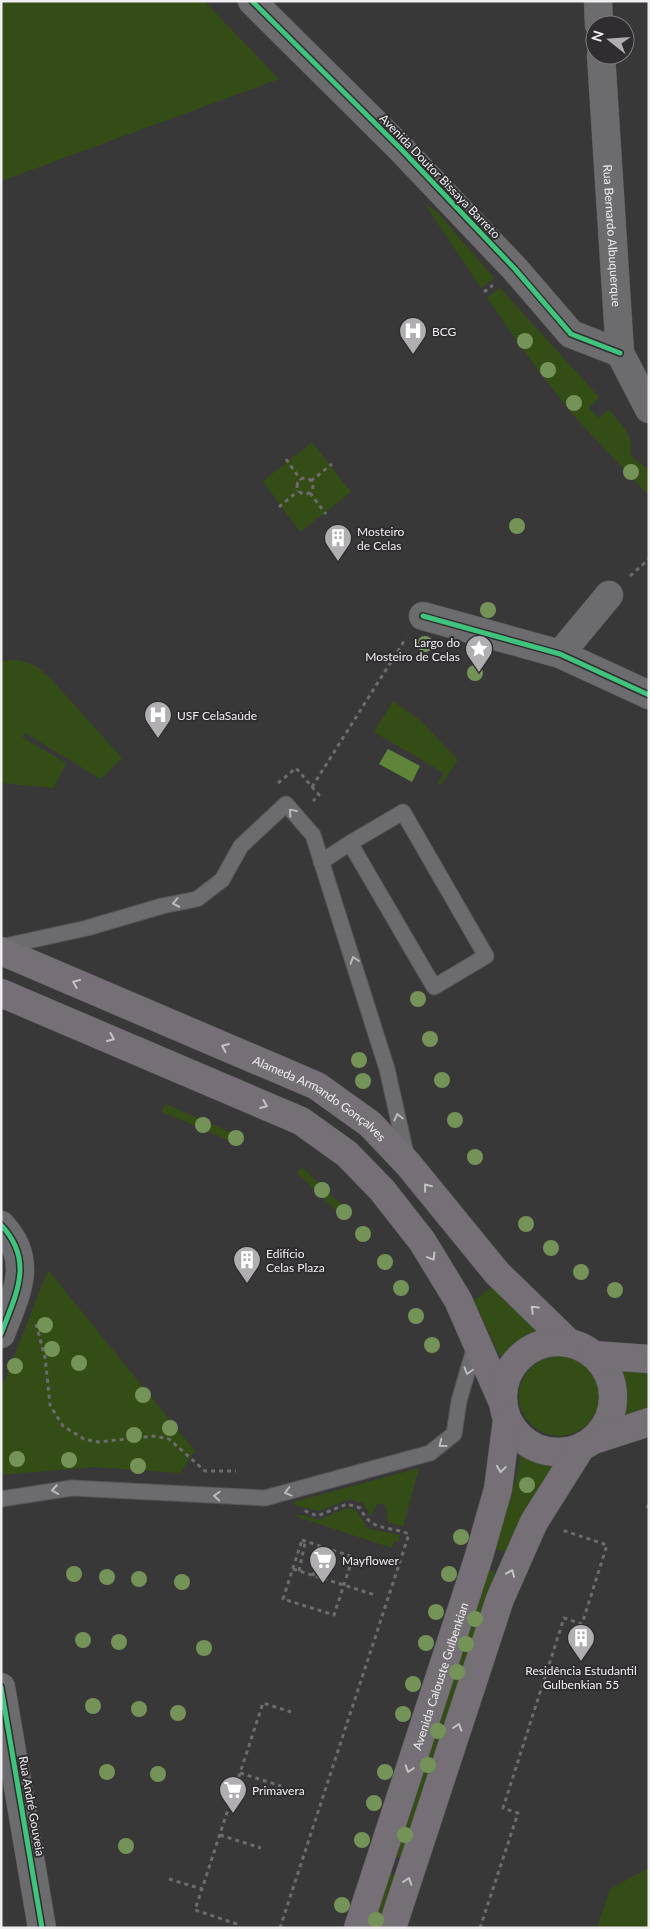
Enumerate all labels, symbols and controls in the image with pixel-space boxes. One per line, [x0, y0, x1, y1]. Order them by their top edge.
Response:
north arrow [585, 15, 635, 65]
text: N [587, 28, 607, 44]
street label: Avenida Doutor Bissaya Barreto [376, 111, 504, 242]
street label: Rua Bernardo Albuquerque [600, 164, 625, 307]
hospital icon: BCG [398, 316, 428, 355]
place label: BCG [432, 324, 457, 339]
building icon: Mosteiro de Celas [323, 523, 353, 562]
place label: Mosteiro de Celas [357, 524, 405, 553]
place icon: Largo do Mosteiro de Celas [464, 634, 494, 673]
place label: Largo do Mosteiro de Celas [365, 635, 460, 664]
hospital icon: USF CelaSaúde [143, 700, 173, 739]
place label: USF CelaSaúde [177, 708, 257, 723]
one-way arrow [289, 808, 298, 817]
one-way arrow [172, 897, 180, 908]
one-way arrow [349, 957, 359, 965]
one-way arrow [72, 979, 81, 989]
one-way arrow [106, 1032, 115, 1043]
one-way arrow [221, 1042, 230, 1053]
street label: Alameda Armando Gonçalves [251, 1052, 390, 1144]
one-way arrow [259, 1098, 268, 1109]
one-way arrow [393, 1112, 404, 1121]
one-way arrow [423, 1184, 432, 1193]
building icon: Edifício Celas Plaza [232, 1245, 262, 1284]
place label: Edifício Celas Plaza [266, 1246, 325, 1275]
one-way arrow [425, 1252, 435, 1261]
one-way arrow [531, 1306, 540, 1315]
one-way arrow [463, 1366, 473, 1374]
one-way arrow [439, 1438, 448, 1446]
one-way arrow [496, 1465, 507, 1473]
one-way arrow [50, 1485, 59, 1495]
one-way arrow [285, 1487, 293, 1497]
one-way arrow [213, 1490, 221, 1501]
supermarket icon: Mayflower [308, 1545, 338, 1584]
place label: Mayflower [342, 1553, 399, 1568]
one-way arrow [504, 1569, 515, 1578]
street label: Avenida Calouste Gulbenkian [409, 1600, 471, 1752]
building icon: Residência Estudantil Gulbenkian 55 [566, 1623, 596, 1662]
place label: Residência Estudantil Gulbenkian 55 [525, 1663, 637, 1692]
one-way arrow [452, 1723, 462, 1732]
street label: Rua André Gouveia [16, 1755, 48, 1857]
one-way arrow [405, 1765, 415, 1773]
supermarket icon: Primavera [218, 1775, 248, 1814]
place label: Primavera [252, 1783, 305, 1798]
one-way arrow [402, 1878, 412, 1886]

